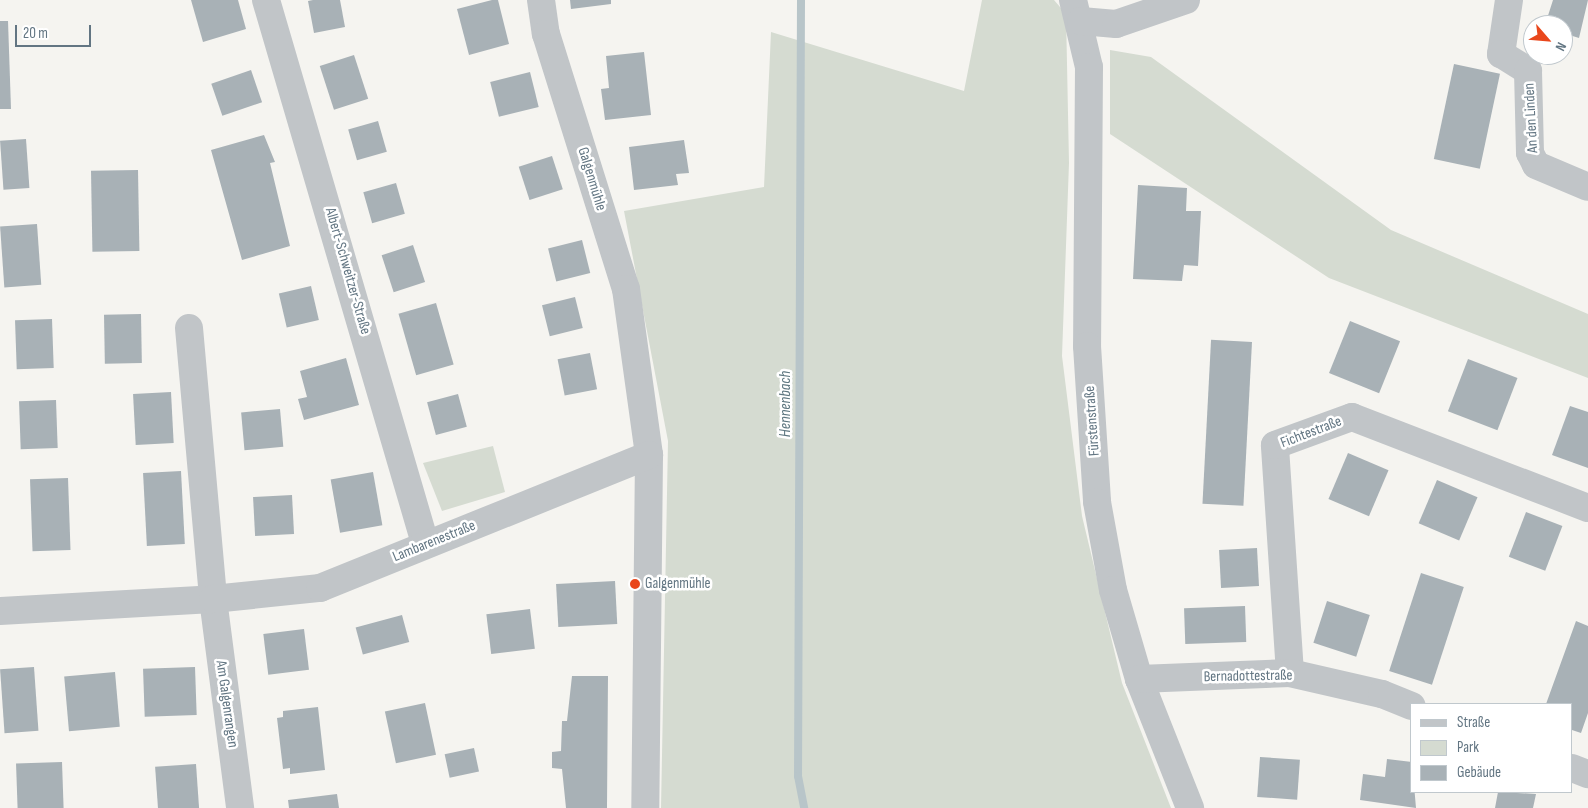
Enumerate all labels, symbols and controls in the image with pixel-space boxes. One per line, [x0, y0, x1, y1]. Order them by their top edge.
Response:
scale bar [18, 15, 94, 47]
north arrow [1523, 15, 1573, 65]
text: 20 m [23, 24, 48, 43]
text: N [1552, 39, 1570, 54]
street label: An den Linden [1520, 83, 1542, 153]
street label: Galgenmühle [574, 145, 610, 213]
street label: Albert-Schweitzer-Straße [321, 206, 375, 336]
water label: Hennenbach [776, 371, 796, 437]
street label: Fürstenstraße [1081, 385, 1103, 457]
street label: Fichtestraße [1278, 412, 1344, 452]
street label: Lambarenestraße [390, 516, 478, 566]
place label: Galgenmühle [645, 575, 710, 593]
marker: Galgenmühle [629, 578, 641, 590]
street label: Am Galgenrangen [212, 659, 242, 749]
street label: Bernadottestraße [1203, 666, 1293, 686]
legend [1410, 703, 1573, 793]
text: Straße [1457, 713, 1490, 732]
text: Park [1457, 738, 1479, 757]
text: Gebäude [1457, 763, 1501, 782]

